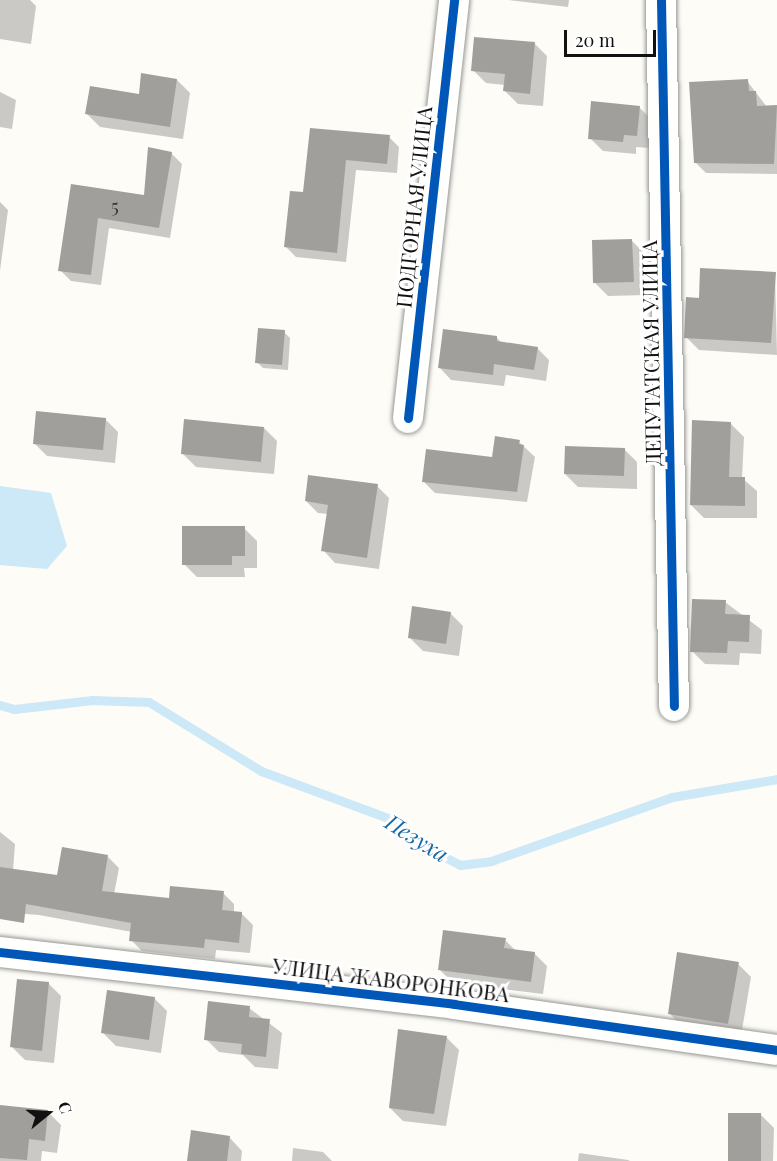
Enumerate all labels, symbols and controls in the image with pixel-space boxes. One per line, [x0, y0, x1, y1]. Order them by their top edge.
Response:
scale bar [567, 18, 658, 56]
text: 20 m [575, 28, 615, 52]
street label: ПОДГОРНАЯ УЛИЦА [390, 105, 436, 309]
house number: 5 [111, 195, 119, 217]
street label: ДЕПУТАТСКАЯ УЛИЦА [635, 240, 665, 466]
water label: Пезуха [381, 808, 453, 868]
street label: УЛИЦА ЖАВОРОНКОВА [271, 952, 511, 1006]
north arrow [18, 1083, 78, 1143]
text: С [54, 1099, 77, 1116]

